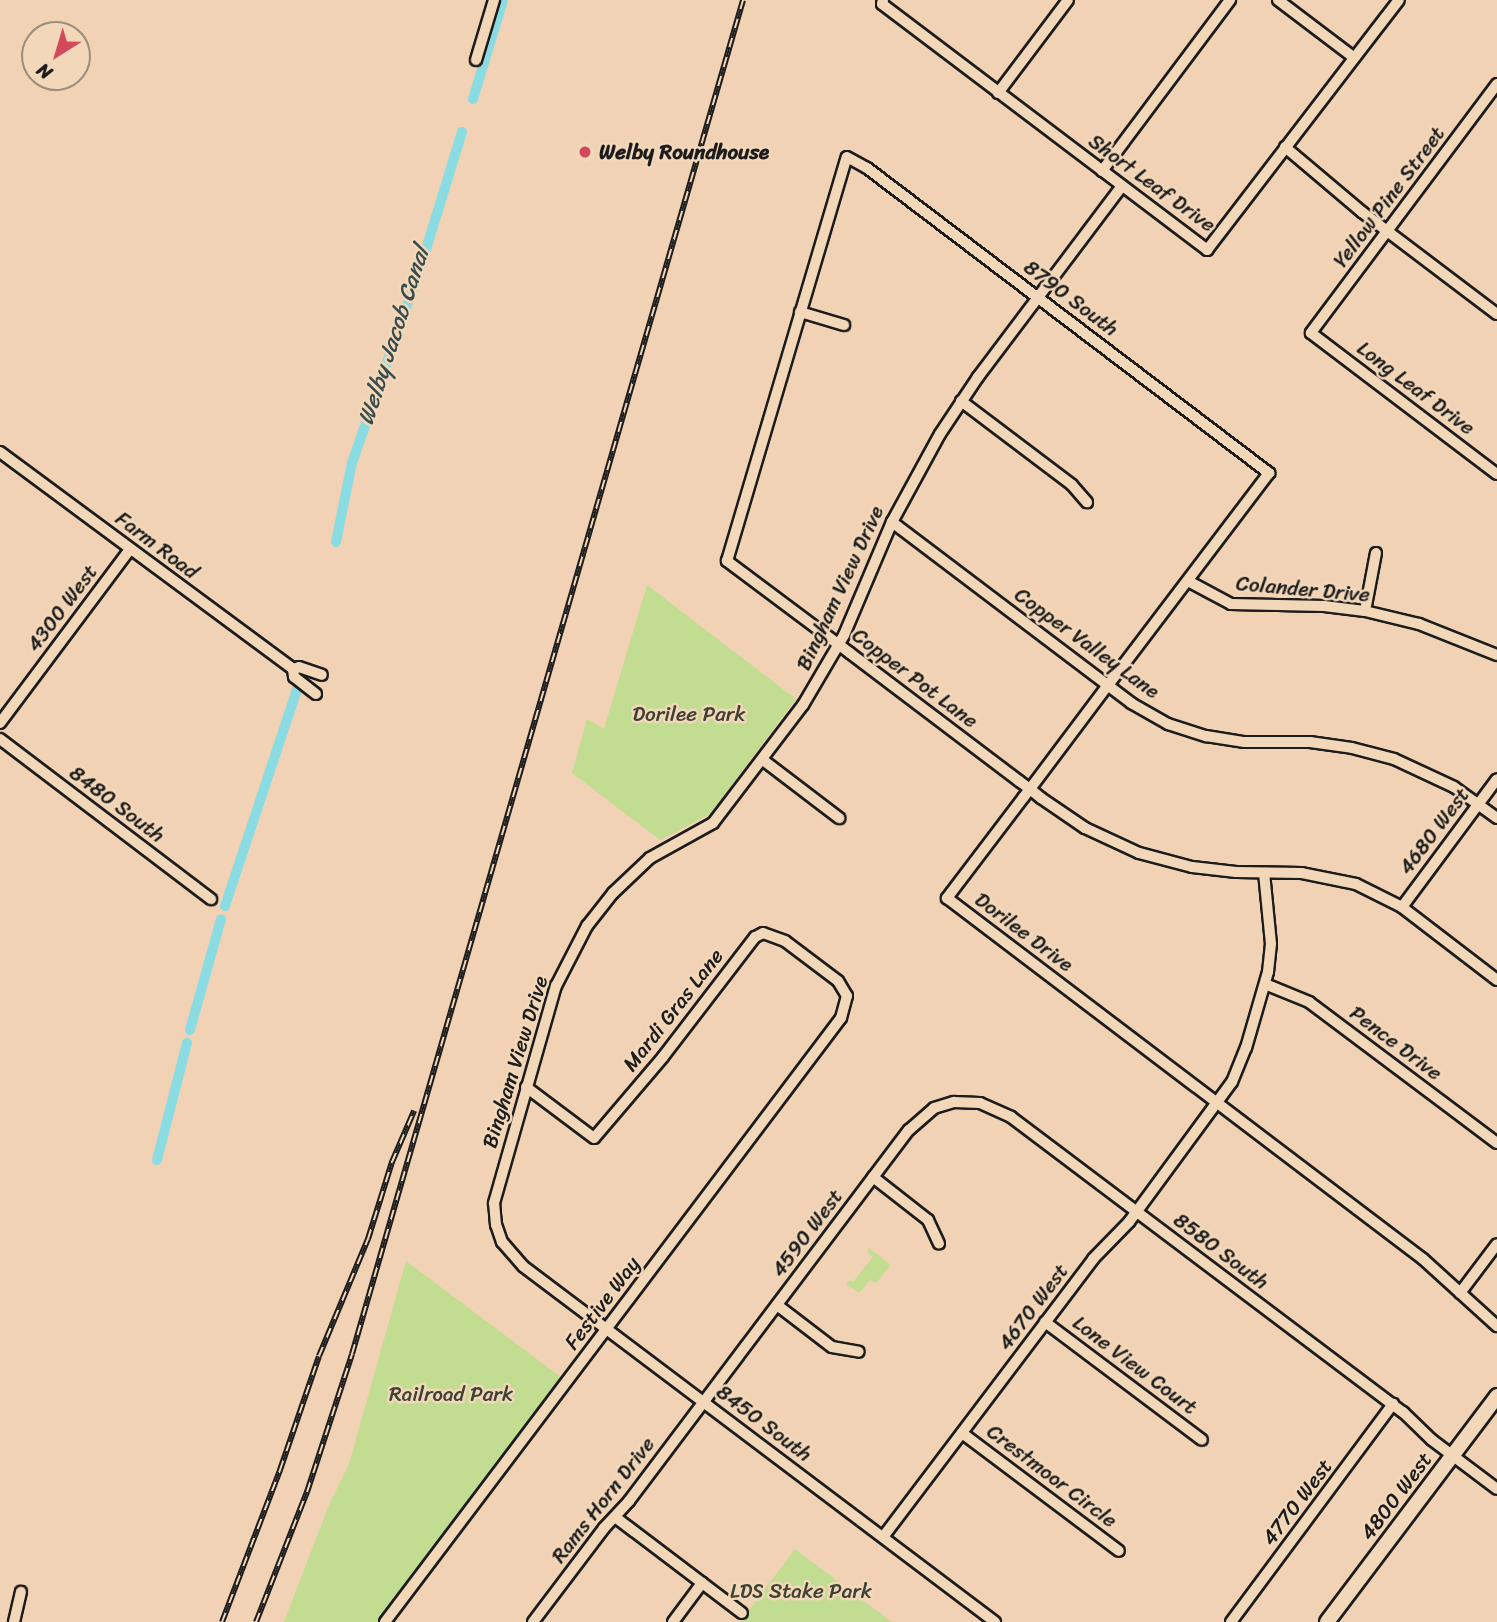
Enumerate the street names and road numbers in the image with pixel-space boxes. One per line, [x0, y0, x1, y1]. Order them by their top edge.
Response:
street label: Yellow Pine Street [1328, 122, 1450, 272]
street label: Short Leaf Drive [1084, 129, 1220, 237]
street label: 8790 South [1019, 254, 1123, 342]
street label: Long Leaf Drive [1352, 335, 1480, 441]
street label: Bingham View Drive [790, 501, 890, 675]
street label: Farm Road [111, 506, 203, 584]
street label: 4300 West [21, 559, 103, 657]
street label: Colander Drive [1235, 571, 1371, 607]
street label: Copper Valley Lane [1009, 582, 1165, 704]
street label: Copper Pot Lane [847, 622, 983, 734]
street label: 8480 South [65, 760, 169, 848]
street label: 4680 West [1393, 783, 1475, 879]
street label: Dorilee Drive [969, 887, 1079, 977]
street label: Mardi Gras Lane [617, 944, 729, 1076]
street label: Bingham View Drive [477, 972, 553, 1152]
street label: Pence Drive [1345, 1000, 1447, 1086]
street label: 4590 West [766, 1184, 848, 1282]
street label: 8580 South [1169, 1207, 1273, 1295]
street label: Festive Way [559, 1252, 645, 1354]
street label: 4670 West [992, 1259, 1074, 1355]
street label: Lone View Court [1068, 1310, 1202, 1420]
street label: 8450 South [711, 1379, 817, 1467]
street label: Crestmoor Circle [982, 1419, 1122, 1533]
street label: Rams Horn Drive [546, 1432, 660, 1568]
street label: 4800 West [1355, 1447, 1437, 1545]
street label: 4770 West [1256, 1454, 1338, 1550]

